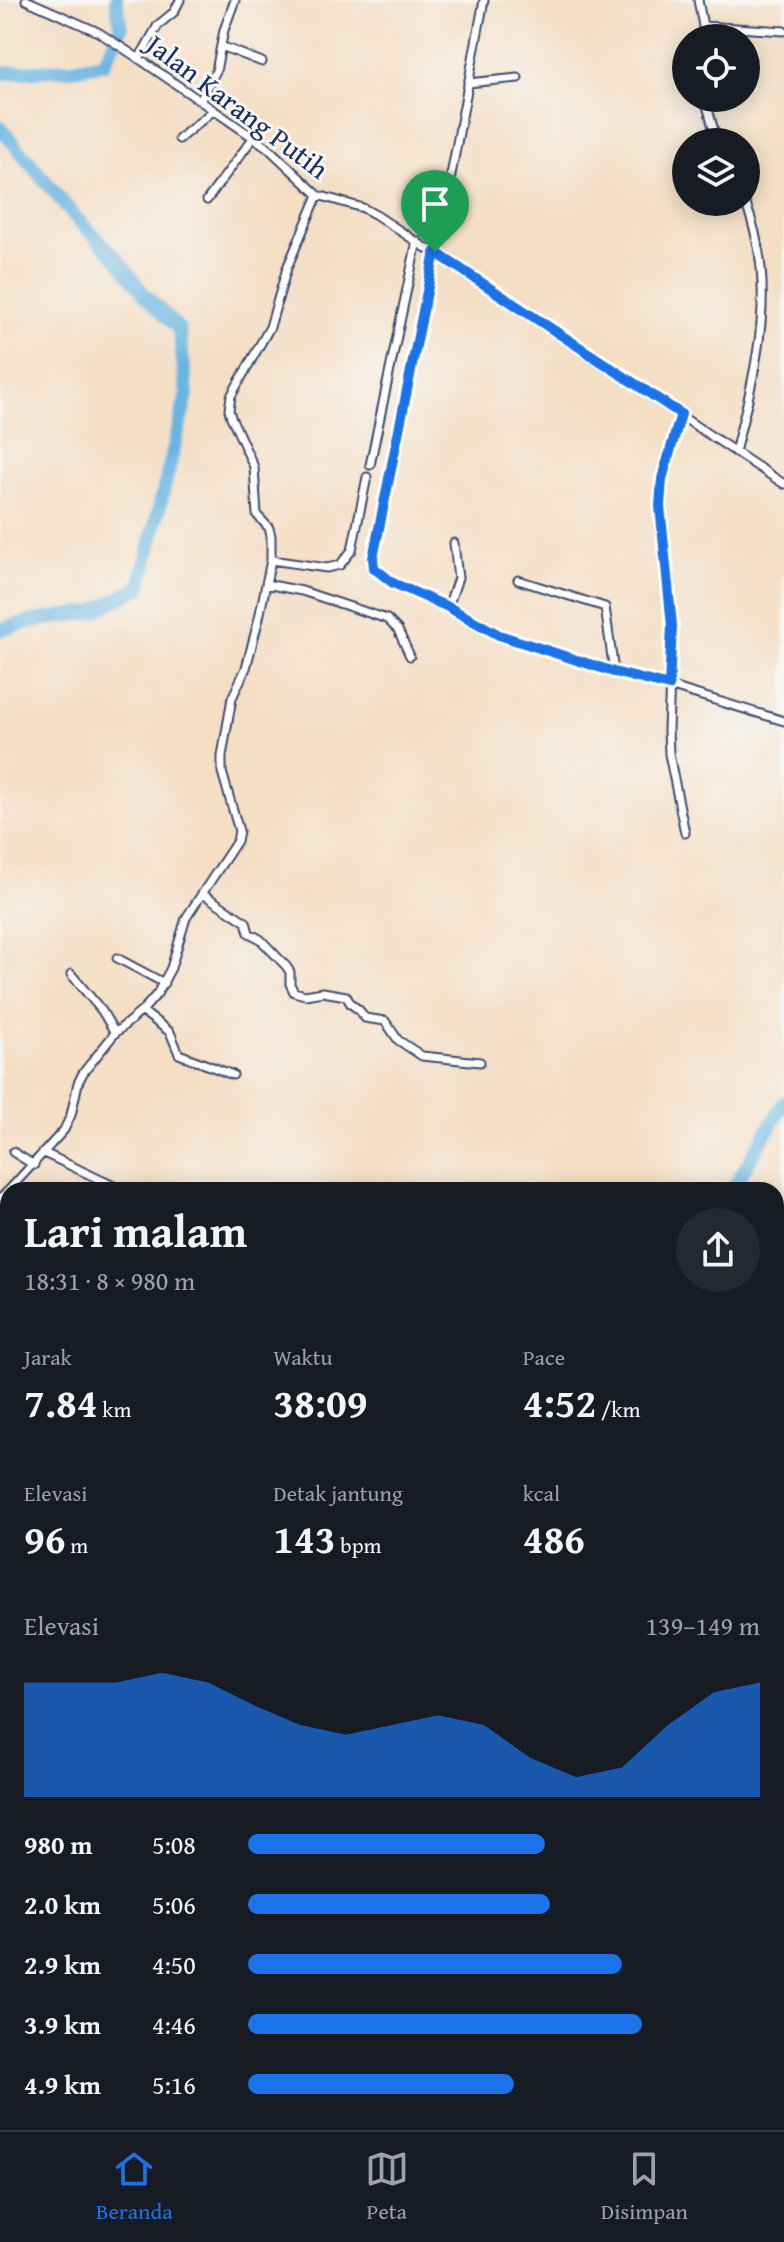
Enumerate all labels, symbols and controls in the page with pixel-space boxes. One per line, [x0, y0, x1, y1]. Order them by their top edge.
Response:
street label: Jalan Karang Putih [136, 22, 338, 188]
map controls [672, 24, 760, 216]
button: locate [672, 24, 760, 112]
button: layers [672, 128, 760, 216]
pin [401, 170, 469, 252]
icon: arrive [413, 182, 457, 226]
text: Lari malam [24, 1199, 247, 1263]
button: share [676, 1208, 760, 1292]
text: 18:31 · 8 × 980 m [24, 1261, 195, 1300]
text: Jarak [24, 1341, 72, 1373]
text: Waktu [273, 1341, 332, 1373]
text: Pace [523, 1341, 565, 1373]
text: 7.84 [24, 1373, 97, 1432]
text: 38:09 [273, 1373, 368, 1432]
text: 4:52 [523, 1373, 596, 1432]
text: km [97, 1393, 131, 1425]
text: /km [596, 1393, 641, 1425]
text: Elevasi [24, 1477, 87, 1509]
text: Detak jantung [273, 1477, 403, 1509]
text: kcal [523, 1477, 560, 1509]
text: 96 [24, 1509, 65, 1568]
text: 143 [273, 1509, 336, 1568]
text: 486 [523, 1509, 585, 1568]
text: m [65, 1529, 88, 1561]
text: bpm [336, 1529, 382, 1561]
text: Elevasi [24, 1606, 99, 1645]
text: 139–149 m [646, 1606, 760, 1645]
text: 980 m [24, 1825, 92, 1864]
text: 5:08 [152, 1825, 196, 1864]
text: 2.0 km [24, 1885, 101, 1924]
text: 5:06 [152, 1885, 196, 1924]
text: 2.9 km [24, 1945, 101, 1984]
text: 4:50 [152, 1945, 196, 1984]
text: 3.9 km [24, 2005, 101, 2044]
text: 4:46 [152, 2005, 196, 2044]
text: 4.9 km [24, 2065, 101, 2104]
text: 5:16 [152, 2065, 196, 2104]
tab: Beranda [96, 2147, 173, 2227]
tab: Peta [365, 2147, 409, 2227]
tab: Disimpan [601, 2147, 688, 2227]

